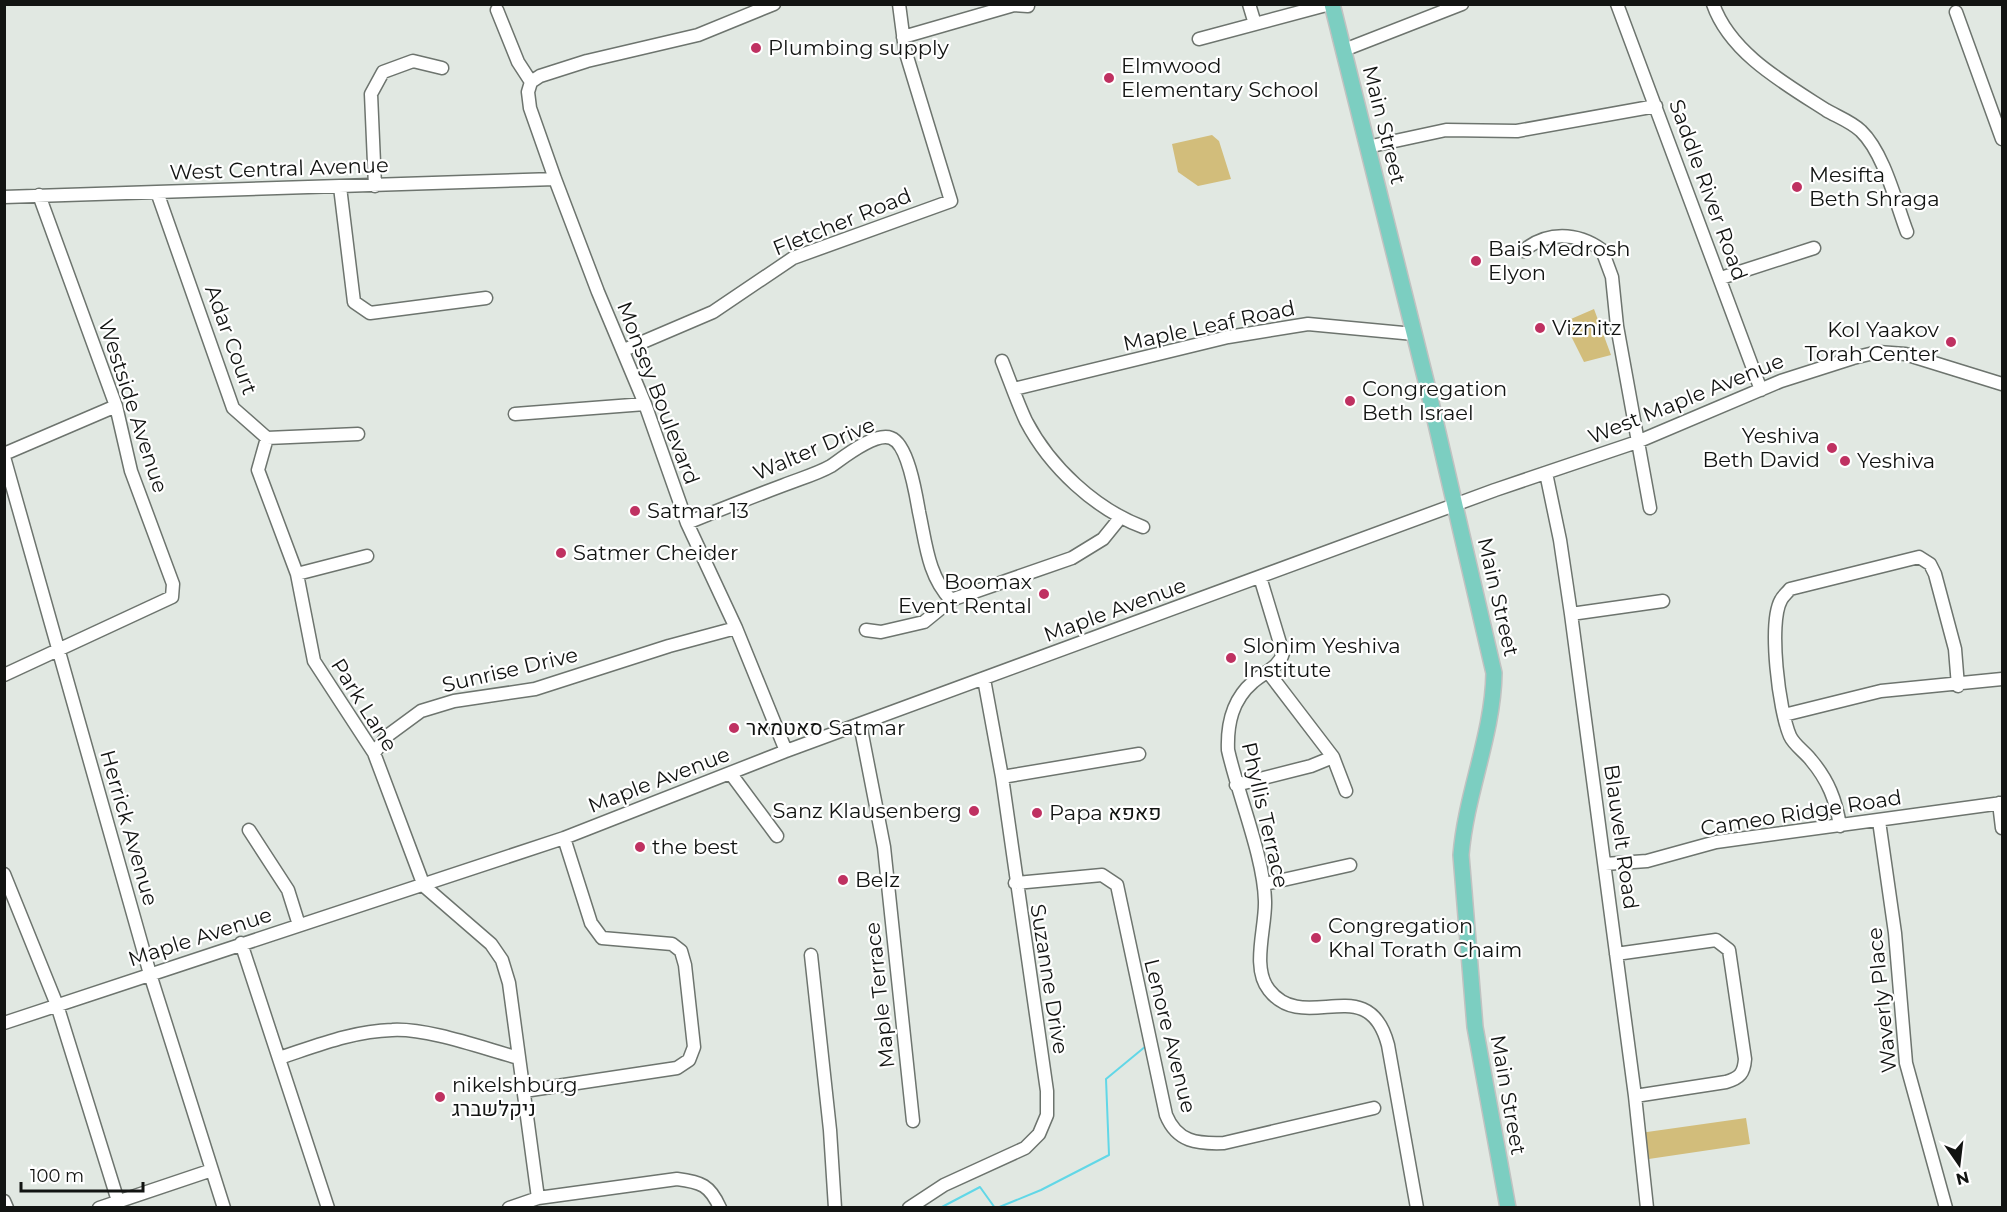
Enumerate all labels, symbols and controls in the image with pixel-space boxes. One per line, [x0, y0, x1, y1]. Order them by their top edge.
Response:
place label: Plumbing supply [768, 35, 949, 60]
marker: Plumbing supply [749, 41, 763, 55]
place label: Elmwood Elementary School [1121, 53, 1319, 102]
street label: Main Street [1358, 63, 1411, 187]
marker: Elmwood Elementary School [1102, 71, 1116, 85]
street label: Saddle River Road [1664, 96, 1753, 284]
street label: West Central Avenue [169, 152, 389, 185]
place label: Mesifta Beth Shraga [1809, 162, 1940, 211]
marker: Mesifta Beth Shraga [1790, 180, 1804, 194]
street label: Fletcher Road [769, 182, 915, 261]
place label: Bais Medrosh Elyon [1488, 236, 1630, 285]
marker: Bais Medrosh Elyon [1469, 254, 1483, 268]
street label: Adar Court [200, 282, 263, 398]
street label: Maple Leaf Road [1121, 295, 1297, 356]
street label: Monsey Boulevard [612, 298, 705, 488]
place label: Viznitz [1552, 315, 1622, 340]
street label: Westside Avenue [94, 316, 173, 496]
place label: Kol Yaakov Torah Center [1805, 317, 1940, 366]
marker: Viznitz [1533, 321, 1547, 335]
marker: Kol Yaakov Torah Center [1944, 335, 1958, 349]
street label: West Maple Avenue [1584, 348, 1787, 449]
place label: Congregation Beth Israel [1362, 376, 1507, 425]
marker: Congregation Beth Israel [1343, 394, 1357, 408]
street label: Walter Drive [749, 412, 878, 485]
place label: Yeshiva Beth David [1702, 423, 1820, 472]
marker: Yeshiva Beth David [1825, 441, 1839, 455]
place label: Yeshiva [1857, 448, 1935, 473]
marker: Yeshiva [1838, 454, 1852, 468]
place label: Satmar 13 [647, 498, 749, 523]
marker: Satmar 13 [628, 504, 642, 518]
street label: Main Street [1473, 535, 1524, 659]
place label: Satmer Cheider [573, 540, 738, 565]
marker: Satmer Cheider [554, 546, 568, 560]
place label: Boomax Event Rental [898, 569, 1032, 618]
street label: Maple Avenue [1040, 572, 1189, 647]
marker: Boomax Event Rental [1037, 587, 1051, 601]
place label: Slonim Yeshiva Institute [1243, 633, 1401, 682]
street label: Sunrise Drive [440, 642, 580, 697]
marker: Slonim Yeshiva Institute [1224, 651, 1238, 665]
street label: Park Lane [326, 654, 403, 756]
place label: סאטמאר Satmar [746, 715, 905, 740]
marker: סאטמאר Satmar [727, 721, 741, 735]
street label: Phyllis Terrace [1237, 739, 1294, 890]
street label: Maple Avenue [584, 741, 733, 818]
street label: Herrick Avenue [95, 747, 164, 909]
street label: Blauvelt Road [1599, 763, 1644, 911]
street label: Cameo Ridge Road [1699, 784, 1903, 841]
place label: Sanz Klausenberg [773, 798, 962, 823]
place label: Papa פאפא [1049, 800, 1162, 825]
marker: Sanz Klausenberg [967, 804, 981, 818]
marker: Papa פאפא [1030, 806, 1044, 820]
place label: the best [652, 834, 739, 859]
marker: the best [633, 840, 647, 854]
place label: Belz [855, 867, 900, 892]
marker: Belz [836, 873, 850, 887]
street label: Maple Avenue [125, 901, 275, 972]
street label: Suzanne Drive [1025, 902, 1074, 1056]
place label: Congregation Khal Torath Chaim [1328, 913, 1522, 962]
street label: Maple Terrace [859, 921, 900, 1069]
street label: Waverly Place [1861, 926, 1902, 1074]
marker: Congregation Khal Torath Chaim [1309, 931, 1323, 945]
street label: Lenore Avenue [1139, 956, 1202, 1115]
street label: Main Street [1486, 1033, 1531, 1157]
place label: nikelshburg ניקלשברג [452, 1072, 578, 1121]
marker: nikelshburg ניקלשברג [433, 1090, 447, 1104]
north arrow [1929, 1134, 1989, 1194]
scale bar [21, 1155, 142, 1193]
text: 100 m [30, 1165, 84, 1187]
text: N [1954, 1167, 1971, 1189]

